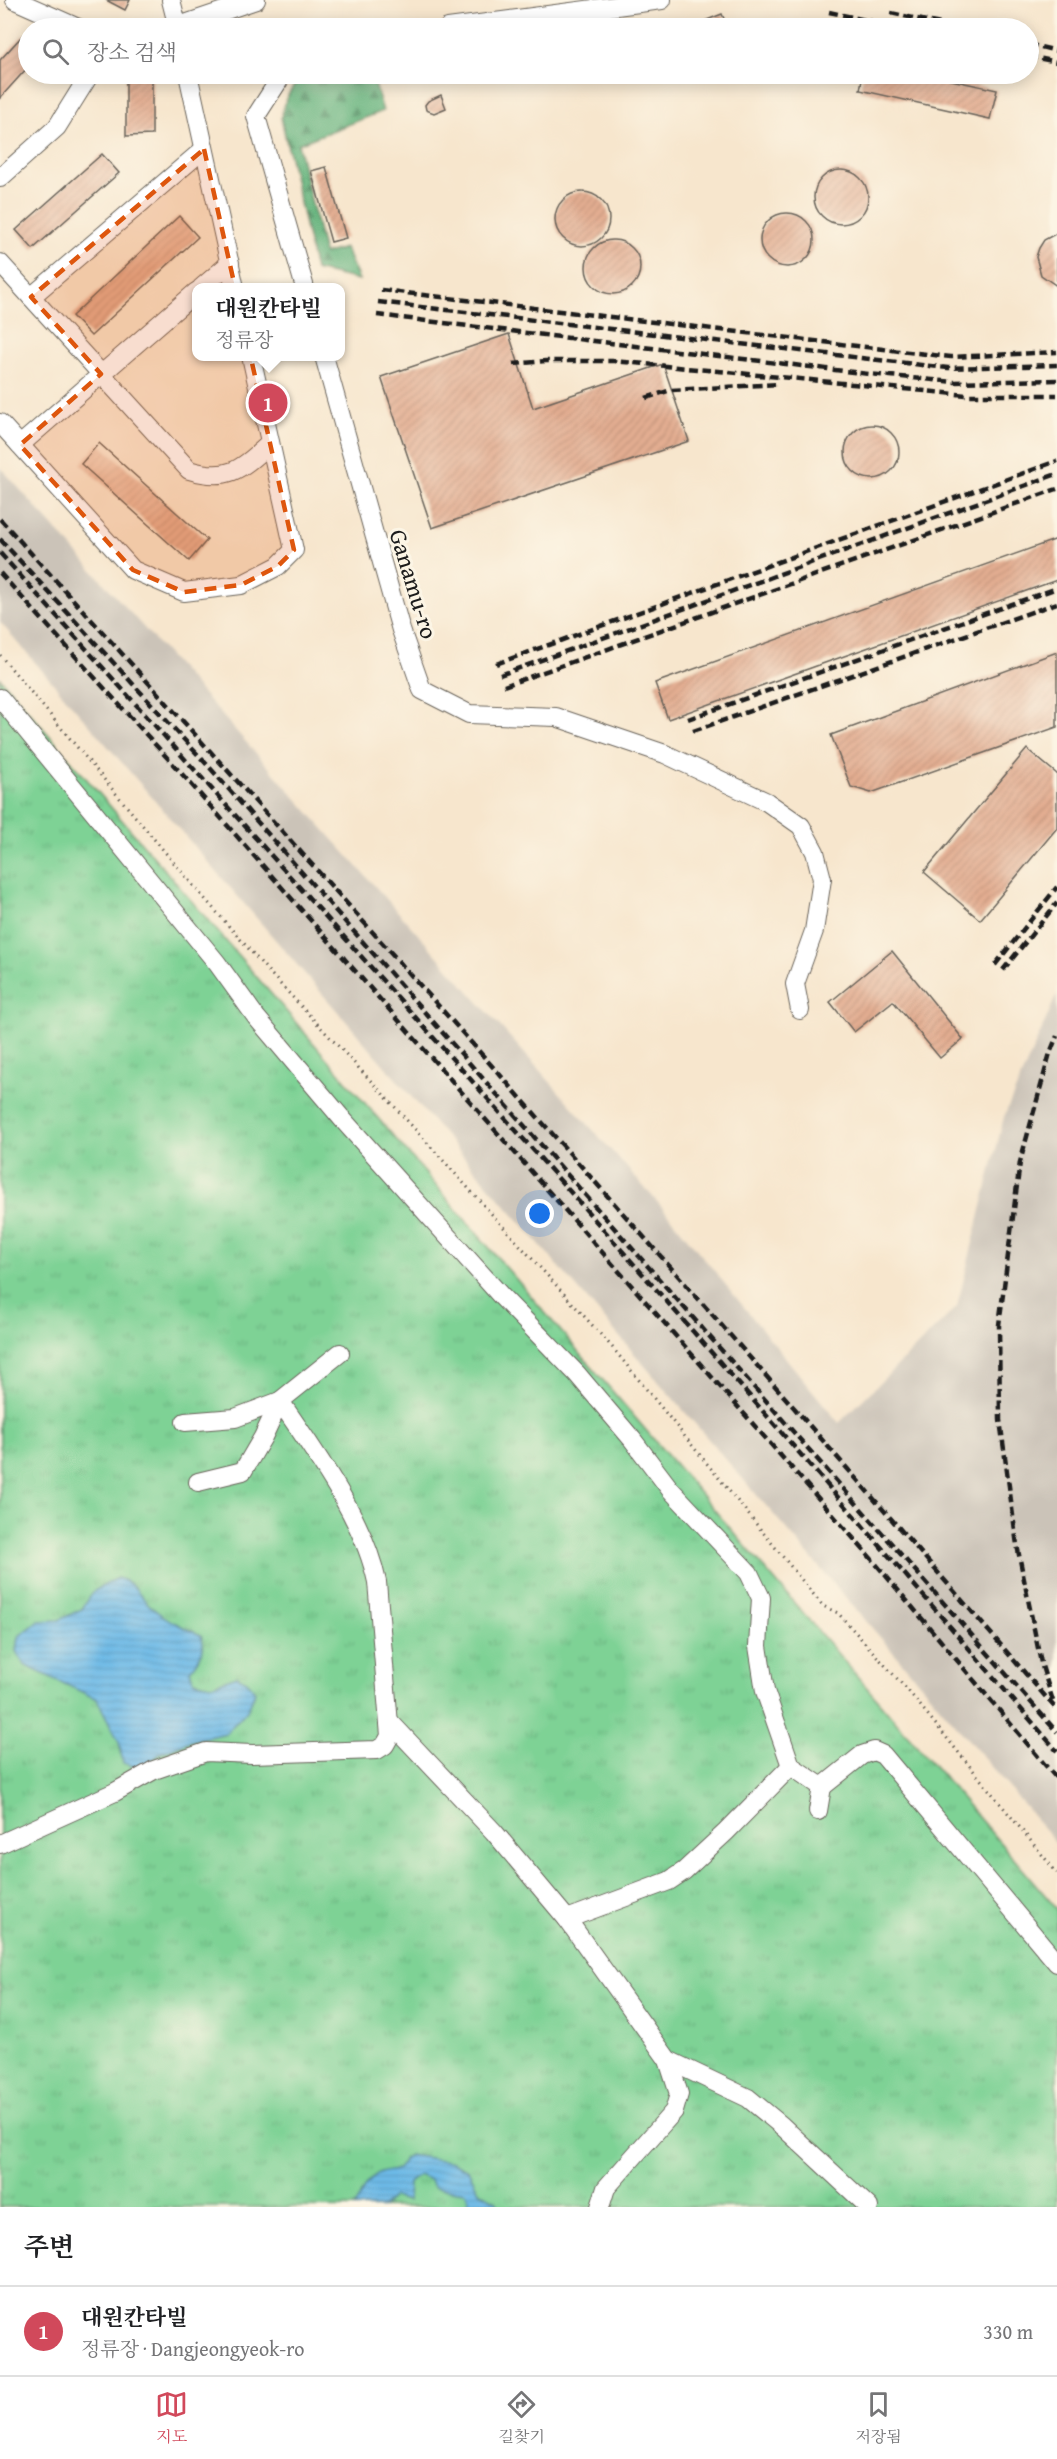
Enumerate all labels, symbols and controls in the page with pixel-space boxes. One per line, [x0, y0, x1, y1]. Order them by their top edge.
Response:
search box [18, 18, 1039, 84]
icon: search [39, 35, 72, 68]
text: 장소 검색 [87, 36, 177, 68]
popup [192, 283, 345, 361]
text: 대원칸타빌 [215, 292, 322, 324]
text: 정류장 [215, 325, 273, 354]
pin: 1 [248, 380, 288, 426]
street label: Ganamu-ro [381, 525, 447, 643]
your location [525, 1199, 554, 1228]
text: 주변 [24, 2227, 74, 2266]
text: 대원칸타빌 [81, 2301, 187, 2333]
text: 1 [38, 2317, 49, 2346]
text: 330 m [983, 2317, 1033, 2346]
text: 정류장 · Dangjeongyeok-ro [81, 2334, 304, 2363]
tab: 지도 [155, 2388, 188, 2448]
tab: 길찾기 [499, 2388, 545, 2448]
tab: 저장됨 [855, 2388, 902, 2448]

